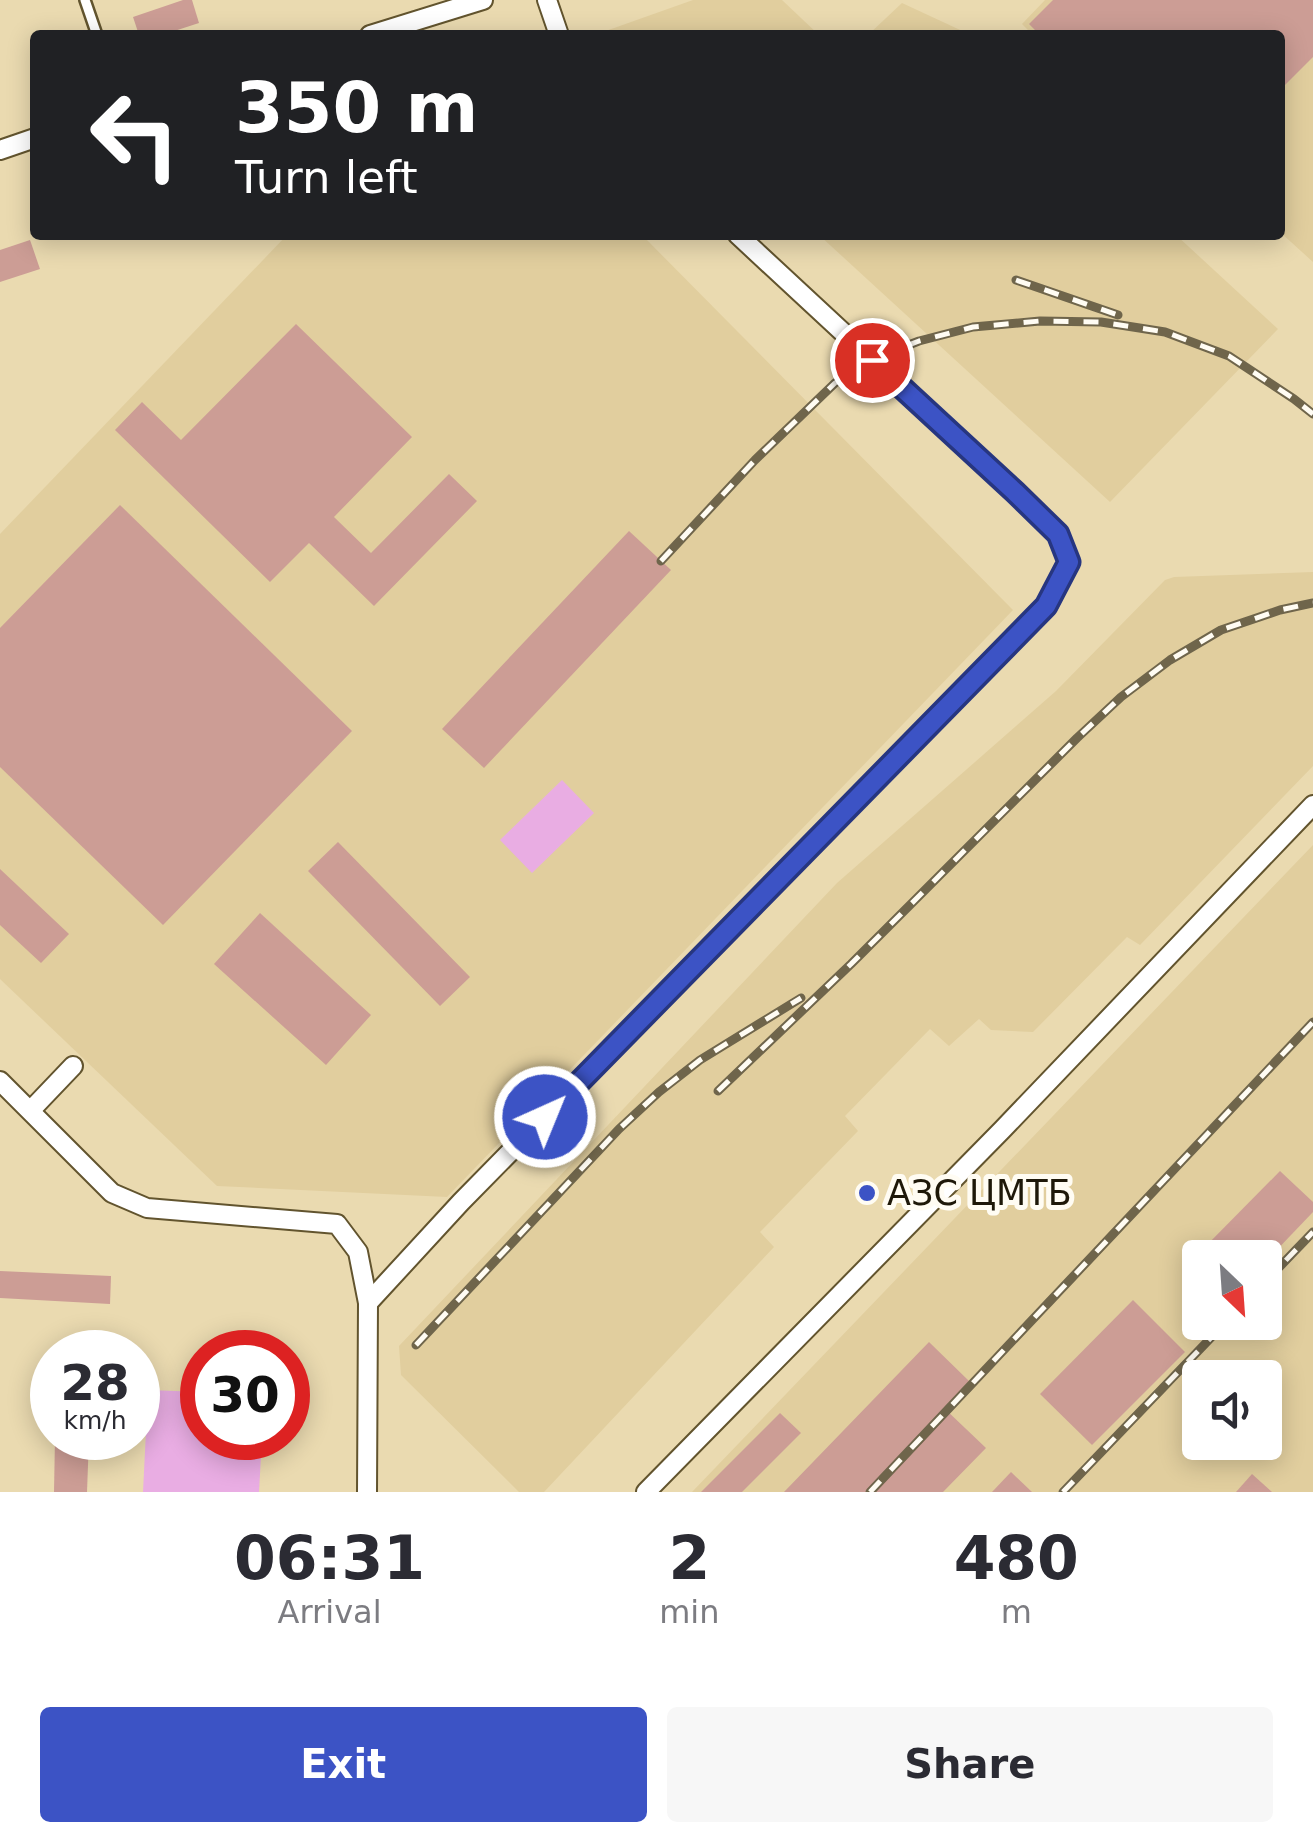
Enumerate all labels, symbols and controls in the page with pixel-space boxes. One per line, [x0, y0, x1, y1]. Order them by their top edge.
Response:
text: 350 m [235, 67, 478, 149]
icon: left [70, 70, 200, 200]
text: Turn left [235, 151, 418, 204]
pin [830, 318, 915, 403]
icon: arrive [845, 333, 900, 388]
position arrow [493, 1065, 597, 1169]
place label: АЗС ЦМТБ [887, 1173, 1072, 1213]
marker: АЗС ЦМТБ [856, 1182, 878, 1204]
north arrow [1182, 1240, 1282, 1340]
map controls [1182, 1240, 1282, 1460]
speed limit sign: 30 [180, 1330, 310, 1460]
text: 28 [60, 1354, 130, 1412]
button: sound [1182, 1360, 1282, 1460]
text: km/h [63, 1406, 127, 1435]
text: 06:31 [234, 1523, 425, 1593]
text: 2 [668, 1523, 710, 1593]
text: 480 [954, 1523, 1079, 1593]
text: Arrival [278, 1593, 382, 1631]
text: min [659, 1593, 720, 1631]
text: m [1001, 1593, 1032, 1631]
button: Exit [40, 1707, 647, 1822]
button: Share [667, 1707, 1273, 1822]

